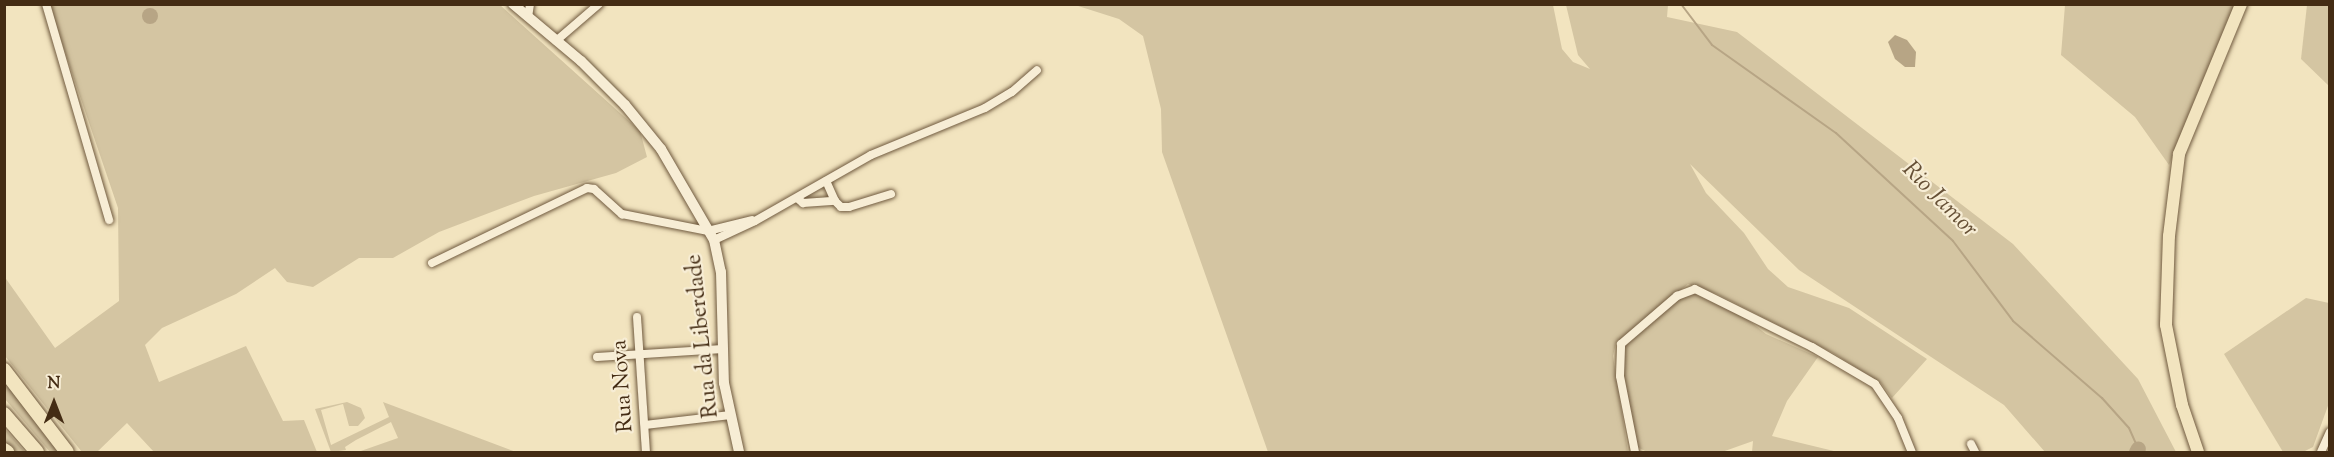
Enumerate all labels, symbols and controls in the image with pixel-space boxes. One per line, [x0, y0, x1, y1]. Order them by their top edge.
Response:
water label: Rio Jamor [1895, 156, 1983, 244]
street label: Rua da Liberdade [682, 253, 726, 419]
street label: Rua Nova [608, 339, 640, 433]
north arrow [24, 373, 84, 433]
text: N [48, 373, 60, 396]

